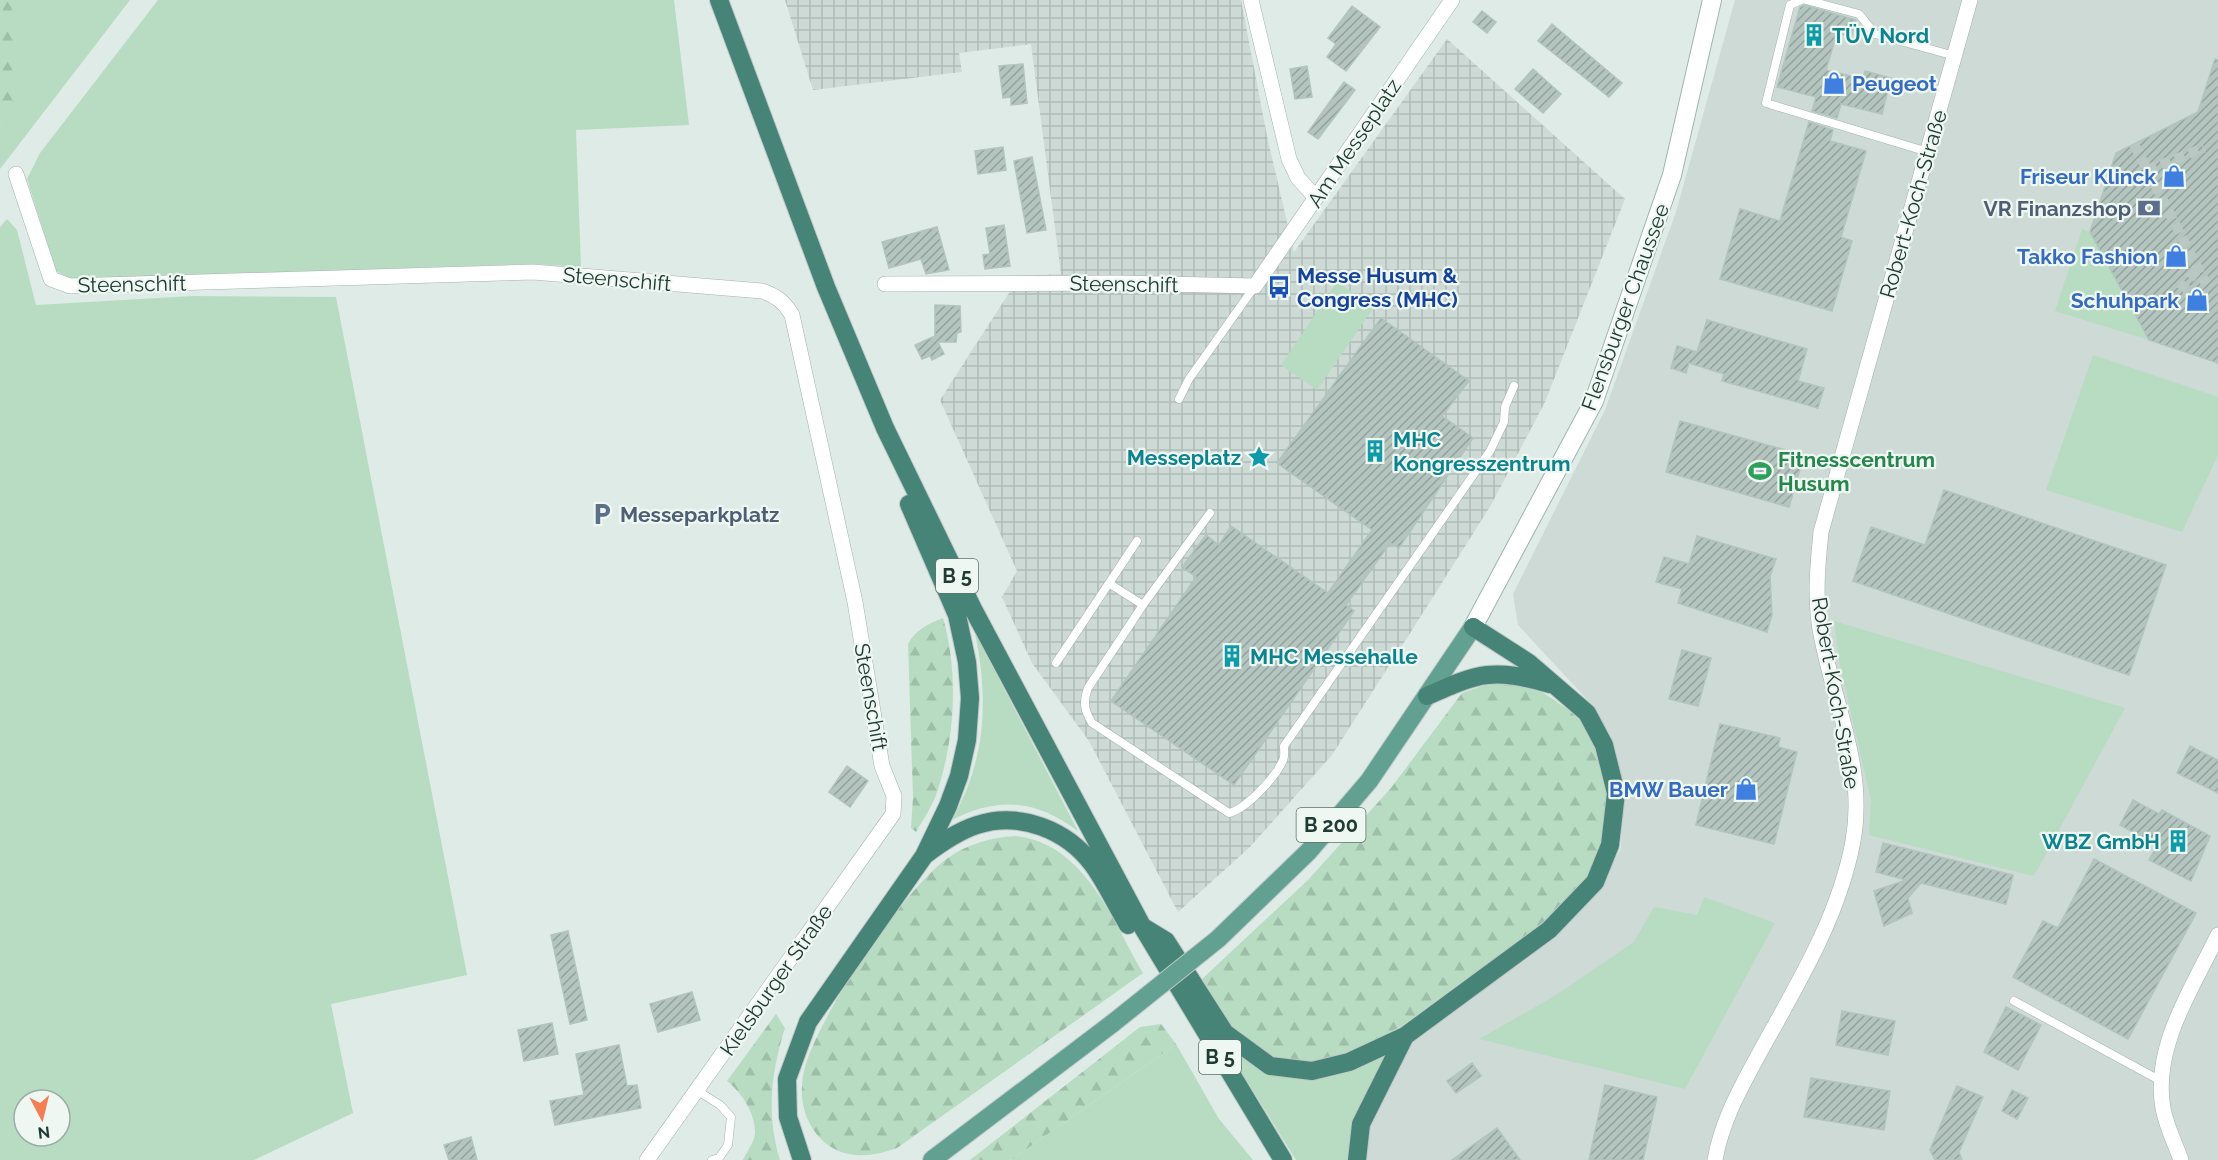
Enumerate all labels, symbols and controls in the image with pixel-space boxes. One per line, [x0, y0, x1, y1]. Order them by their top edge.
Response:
building icon: TÜV Nord [1801, 22, 1827, 48]
place label: TÜV Nord [1832, 23, 1929, 48]
shop icon: Peugeot [1821, 70, 1847, 96]
place label: Peugeot [1852, 71, 1937, 96]
street label: Am Messeplatz [1302, 74, 1406, 212]
street label: Robert-Koch-Straße [1874, 107, 1952, 301]
shop icon: Friseur Klinck [2161, 163, 2187, 189]
place label: Friseur Klinck [2020, 164, 2156, 189]
bank icon: VR Finanzshop [2136, 195, 2162, 221]
place label: VR Finanzshop [1984, 196, 2131, 221]
street label: Flensburger Chaussee [1576, 200, 1674, 414]
shop icon: Takko Fashion [2163, 243, 2189, 269]
place label: Takko Fashion [2017, 244, 2158, 269]
street label: Steenschift [562, 262, 672, 296]
place label: Messe Husum & Congress (MHC) [1297, 263, 1458, 312]
street label: Steenschift [77, 271, 187, 297]
street label: Steenschift [1069, 271, 1179, 297]
bus stop icon: Messe Husum & Congress (MHC) [1266, 274, 1292, 300]
shop icon: Schuhpark [2184, 287, 2210, 313]
place label: Schuhpark [2071, 288, 2179, 313]
place label: MHC Kongresszentrum [1393, 427, 1570, 476]
building icon: MHC Kongresszentrum [1362, 438, 1388, 464]
place icon: Messeplatz [1246, 444, 1272, 470]
place label: Messeplatz [1127, 445, 1241, 470]
place label: Fitnesscentrum Husum [1778, 447, 1935, 496]
sports icon: Fitnesscentrum Husum [1747, 458, 1773, 484]
parking icon: Messeparkplatz [589, 501, 615, 527]
place label: Messeparkplatz [620, 502, 779, 527]
road number: B 5 [936, 559, 978, 593]
street label: Robert-Koch-Straße [1807, 595, 1865, 791]
street label: Steenschift [849, 641, 893, 753]
building icon: MHC Messehalle [1219, 643, 1245, 669]
place label: MHC Messehalle [1250, 644, 1418, 669]
shop icon: BMW Bauer [1733, 776, 1759, 802]
place label: BMW Bauer [1609, 777, 1728, 802]
road number: B 200 [1296, 808, 1366, 842]
building icon: WBZ GmbH [2165, 828, 2191, 854]
place label: WBZ GmbH [2042, 829, 2160, 854]
street label: Kielsburger Straße [715, 900, 837, 1060]
road number: B 5 [1199, 1040, 1241, 1074]
north arrow [12, 1088, 72, 1148]
text: N [37, 1122, 51, 1143]

